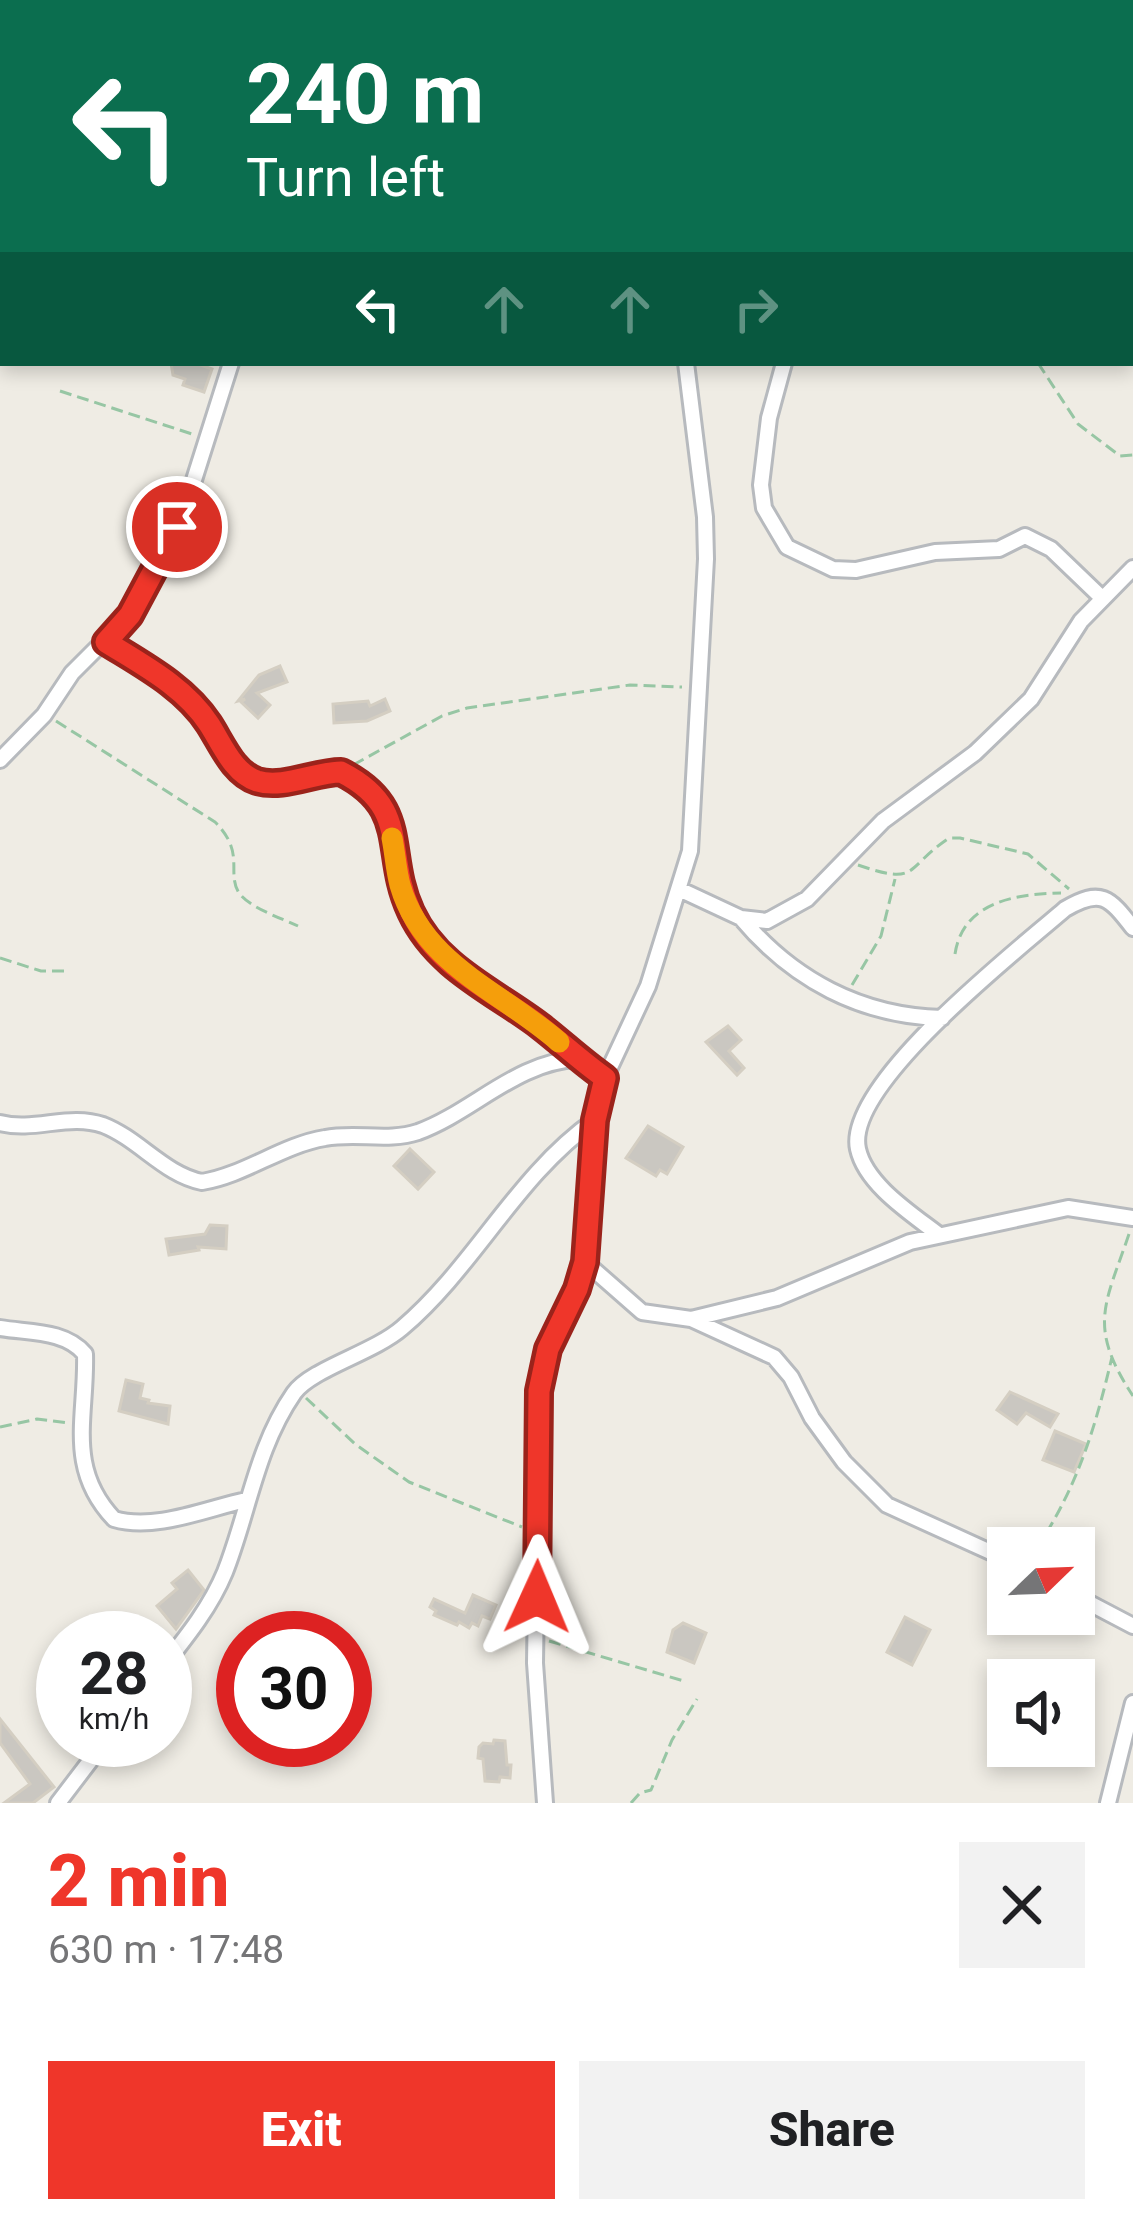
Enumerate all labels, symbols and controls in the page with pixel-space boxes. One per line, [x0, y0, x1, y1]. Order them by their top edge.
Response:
text: 240 m [246, 45, 484, 144]
icon: left [48, 48, 204, 204]
text: Turn left [246, 146, 445, 209]
icon: left [345, 276, 411, 342]
icon: ahead [471, 276, 537, 342]
icon: ahead [597, 276, 663, 342]
icon: right [723, 276, 789, 342]
pin [126, 476, 228, 578]
icon: arrive [144, 494, 210, 560]
north arrow [987, 1527, 1095, 1635]
map controls [987, 1527, 1095, 1767]
position arrow [474, 1534, 600, 1660]
speed limit sign: 30 [216, 1611, 372, 1767]
text: 28 [80, 1638, 148, 1709]
button: sound [987, 1659, 1095, 1767]
text: km/h [79, 1701, 149, 1736]
text: 2 min [48, 1839, 230, 1924]
button: close [959, 1842, 1085, 1968]
text: 630 m · 17:48 [48, 1927, 284, 1973]
button: Exit [48, 2061, 555, 2199]
button: Share [579, 2061, 1085, 2199]

